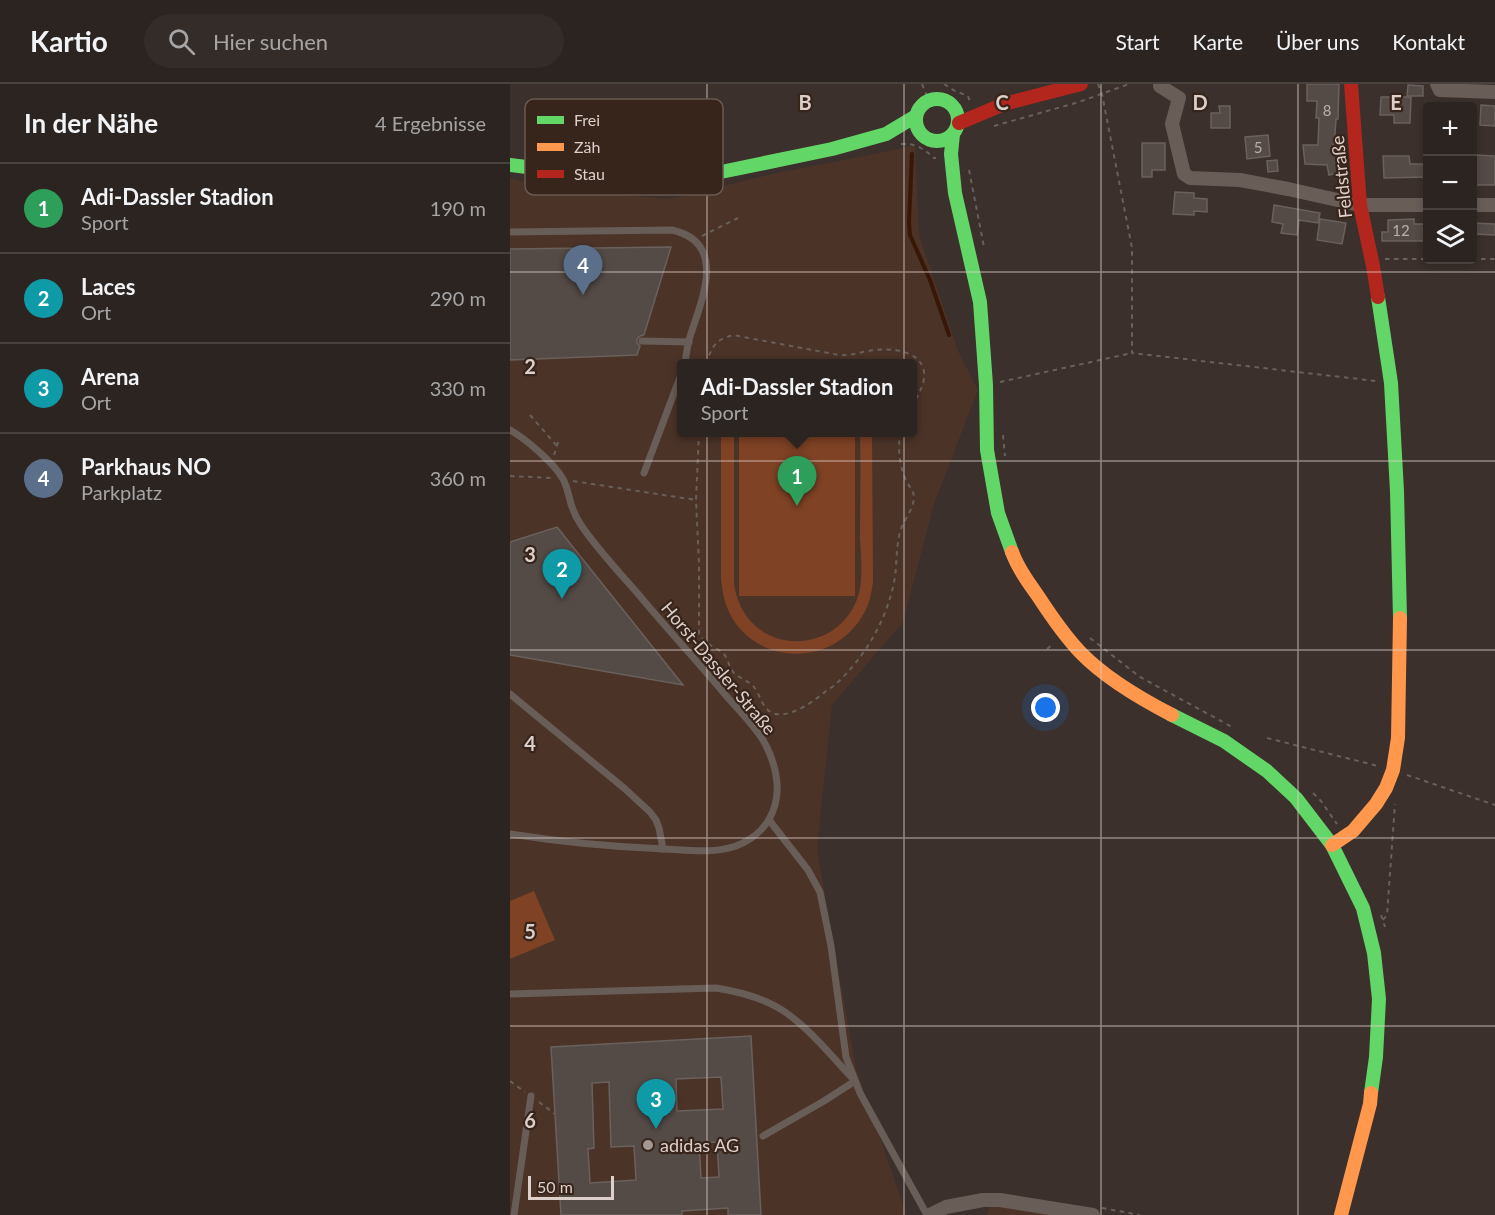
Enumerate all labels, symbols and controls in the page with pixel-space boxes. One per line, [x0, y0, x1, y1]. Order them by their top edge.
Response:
search box [144, 14, 564, 68]
text: Kartio [30, 24, 108, 58]
icon: search [165, 25, 198, 58]
text: Hier suchen [213, 28, 328, 55]
text: Start [1115, 29, 1160, 54]
text: Karte [1193, 29, 1243, 54]
text: Über uns [1276, 29, 1359, 54]
text: Kontakt [1392, 29, 1465, 54]
text: B [798, 90, 812, 114]
text: C [995, 90, 1009, 114]
text: D [1192, 90, 1208, 114]
text: E [1390, 90, 1402, 114]
legend [525, 99, 723, 195]
house number: 8 [1323, 101, 1331, 119]
map controls [1423, 102, 1477, 264]
button: + [1423, 102, 1477, 156]
text: In der Nähe [24, 107, 158, 139]
text: Frei [574, 110, 600, 129]
text: 4 Ergebnisse [375, 111, 486, 135]
street label: Feldstraße [1326, 135, 1356, 219]
text: Zäh [574, 137, 600, 156]
house number: 5 [1254, 138, 1262, 156]
button: − [1423, 156, 1477, 210]
text: Stau [574, 164, 605, 183]
text: Adi-Dassler Stadion [81, 183, 274, 210]
text: 1 [38, 196, 49, 220]
text: 190 m [430, 196, 486, 220]
text: Sport [81, 210, 129, 234]
button: layers [1423, 210, 1477, 264]
house number: 12 [1392, 221, 1410, 239]
pin: 4 [564, 246, 602, 295]
text: Laces [81, 273, 135, 300]
text: 2 [38, 286, 49, 310]
text: 290 m [430, 286, 486, 310]
text: Ort [81, 300, 111, 324]
text: 2 [524, 354, 536, 378]
popup [677, 359, 917, 437]
text: Arena [81, 363, 139, 390]
text: Adi-Dassler Stadion [701, 373, 893, 400]
text: 3 [38, 376, 49, 400]
text: 330 m [430, 376, 486, 400]
text: Ort [81, 390, 111, 414]
text: Sport [701, 400, 748, 424]
text: Parkhaus NO [81, 453, 211, 480]
pin: 1 [778, 456, 816, 506]
text: 4 [38, 466, 49, 490]
text: 360 m [430, 466, 486, 490]
text: Parkplatz [81, 480, 162, 504]
text: 3 [524, 542, 536, 566]
pin: 2 [542, 550, 582, 599]
street label: Horst-Dassler-Straße [657, 597, 781, 739]
your location [1031, 693, 1060, 722]
text: 4 [524, 731, 536, 755]
text: 5 [524, 919, 536, 943]
pin: 3 [636, 1080, 676, 1129]
text: 6 [524, 1108, 536, 1132]
place label: adidas AG [660, 1134, 739, 1156]
marker: adidas AG [641, 1138, 655, 1152]
scale bar [528, 1173, 614, 1200]
text: 50 m [537, 1177, 573, 1196]

